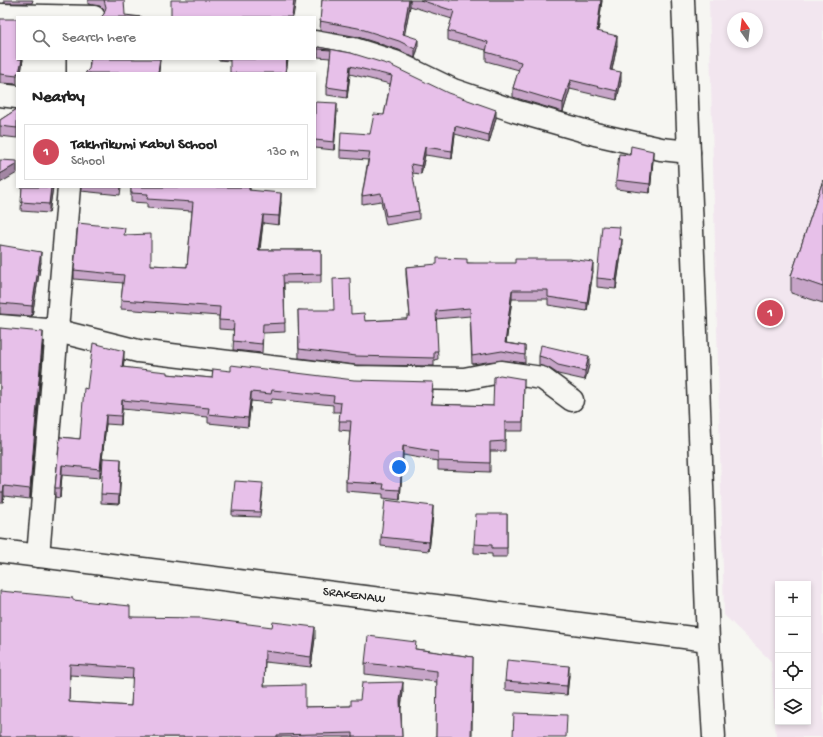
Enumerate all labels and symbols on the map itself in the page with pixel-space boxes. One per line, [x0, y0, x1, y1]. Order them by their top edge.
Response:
north arrow [727, 12, 763, 48]
pin: 1 [757, 298, 783, 328]
your location [389, 457, 409, 477]
street label: SRAKENAW [322, 584, 386, 607]

